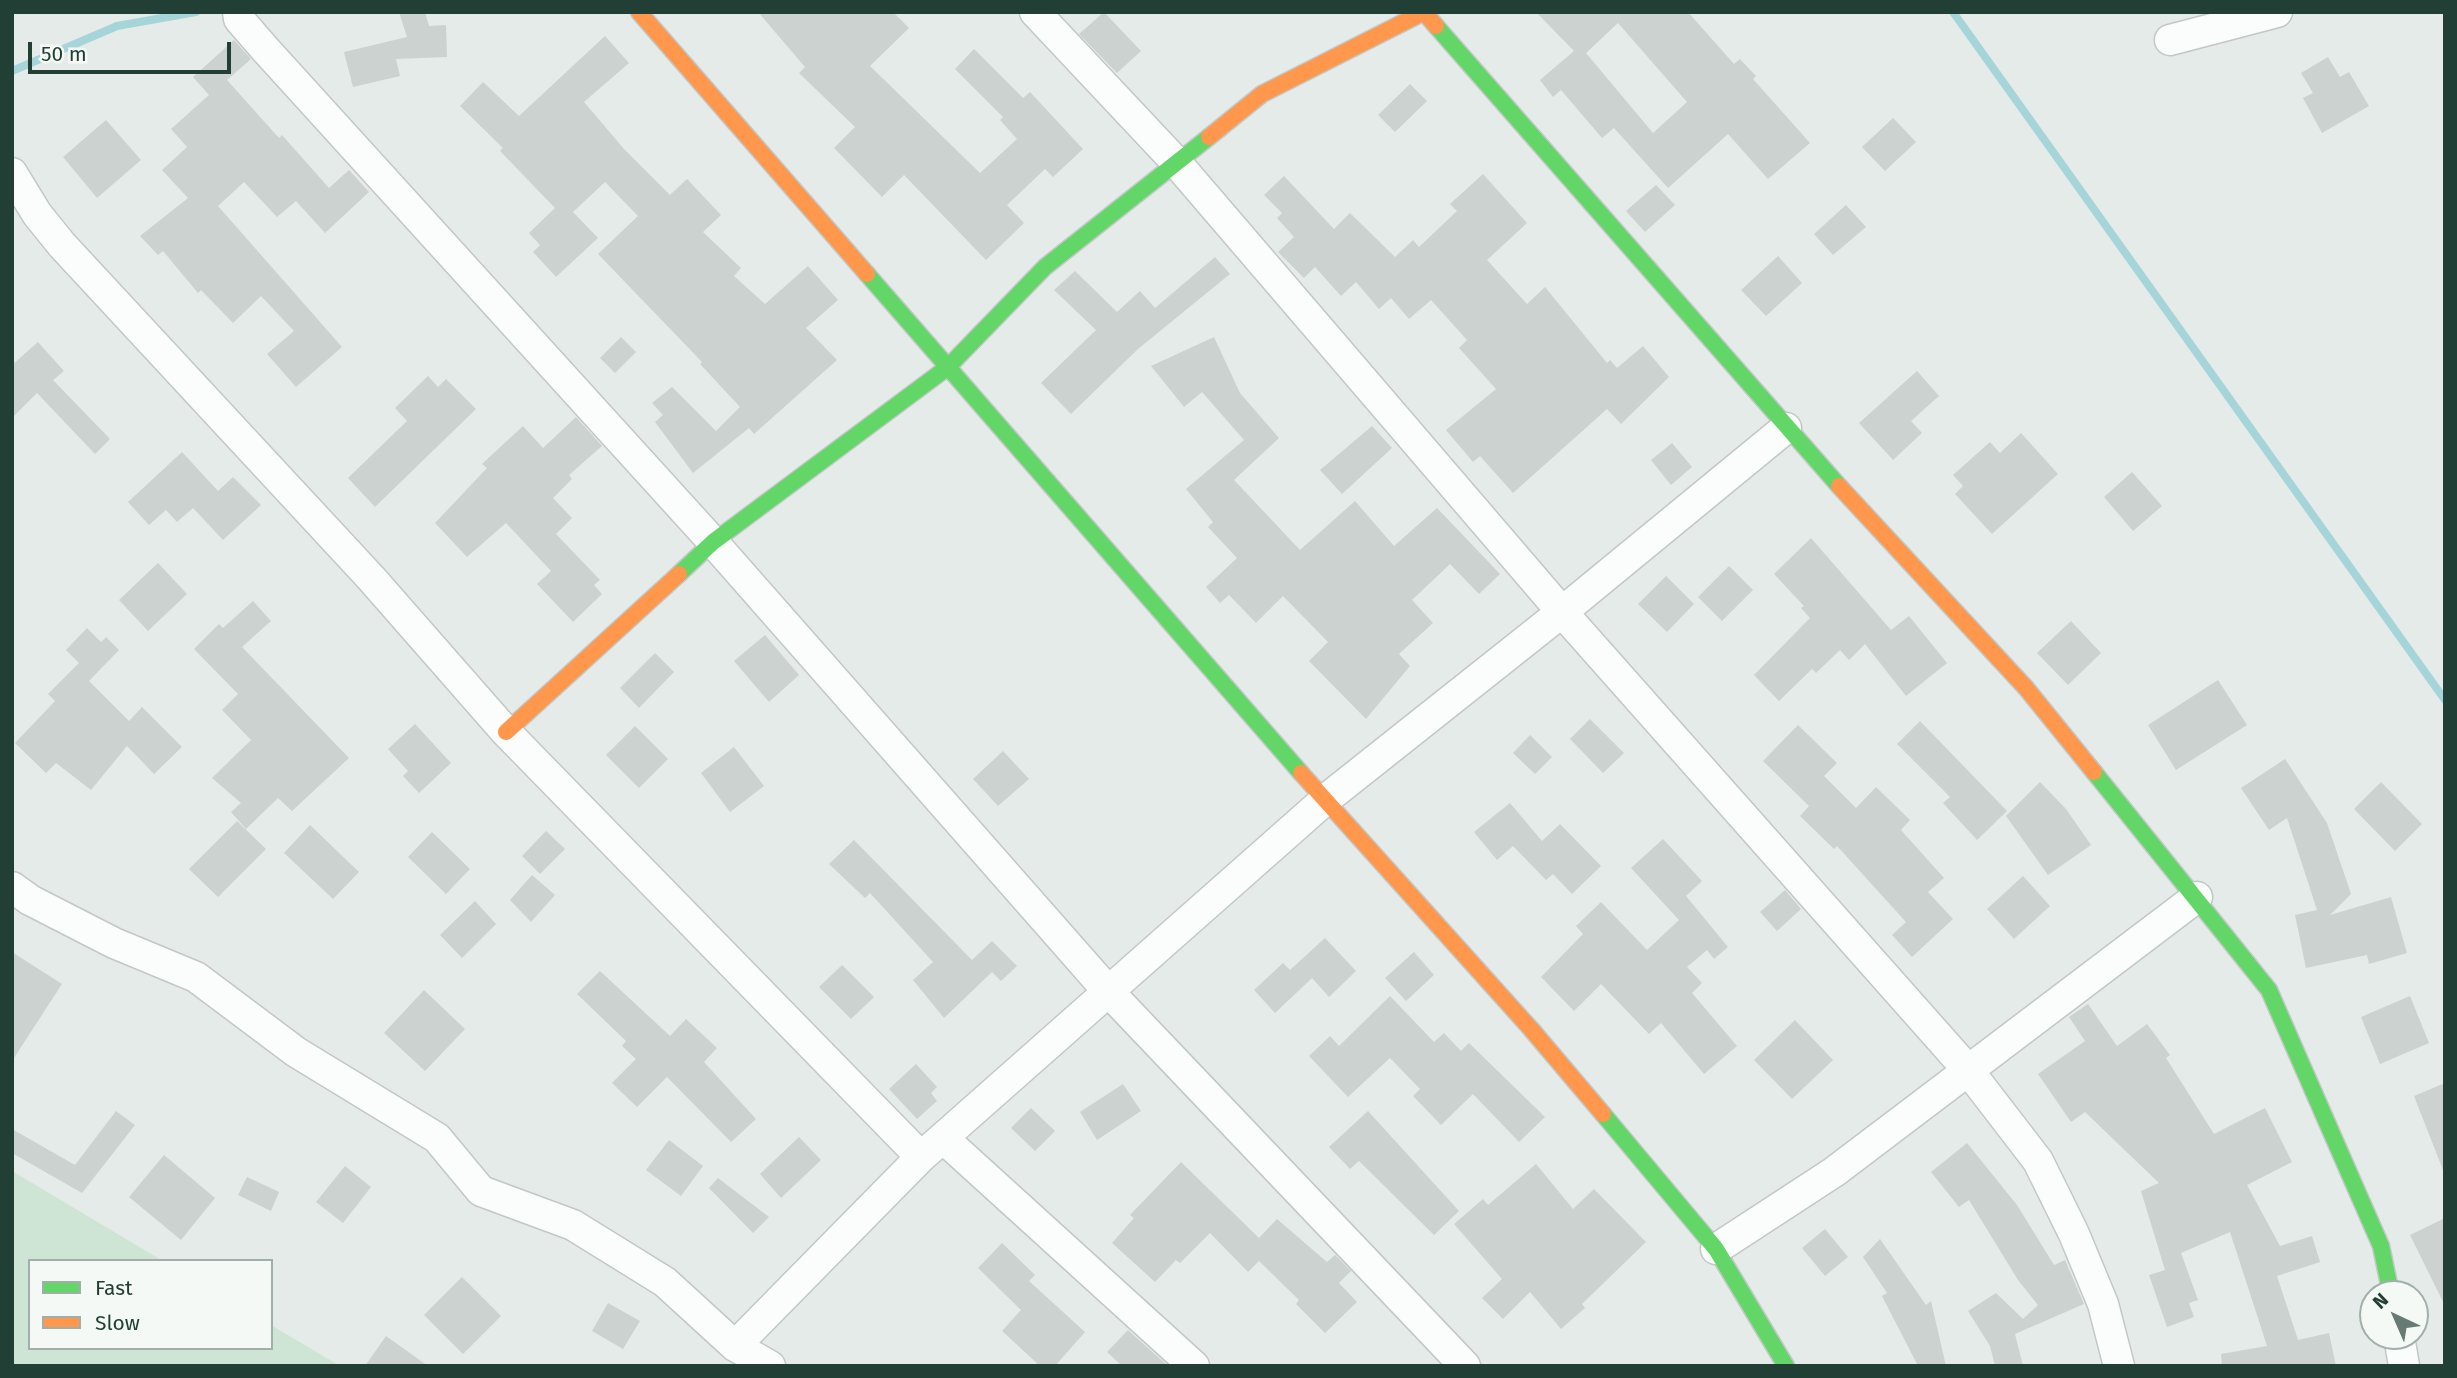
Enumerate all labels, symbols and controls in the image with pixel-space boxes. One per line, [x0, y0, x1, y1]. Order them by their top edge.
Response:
scale bar [32, 28, 234, 72]
text: 50 m [41, 41, 87, 67]
legend [28, 1259, 273, 1350]
text: Fast [95, 1275, 133, 1301]
north arrow [2359, 1280, 2429, 1350]
text: N [2368, 1288, 2393, 1314]
text: Slow [95, 1310, 140, 1336]

